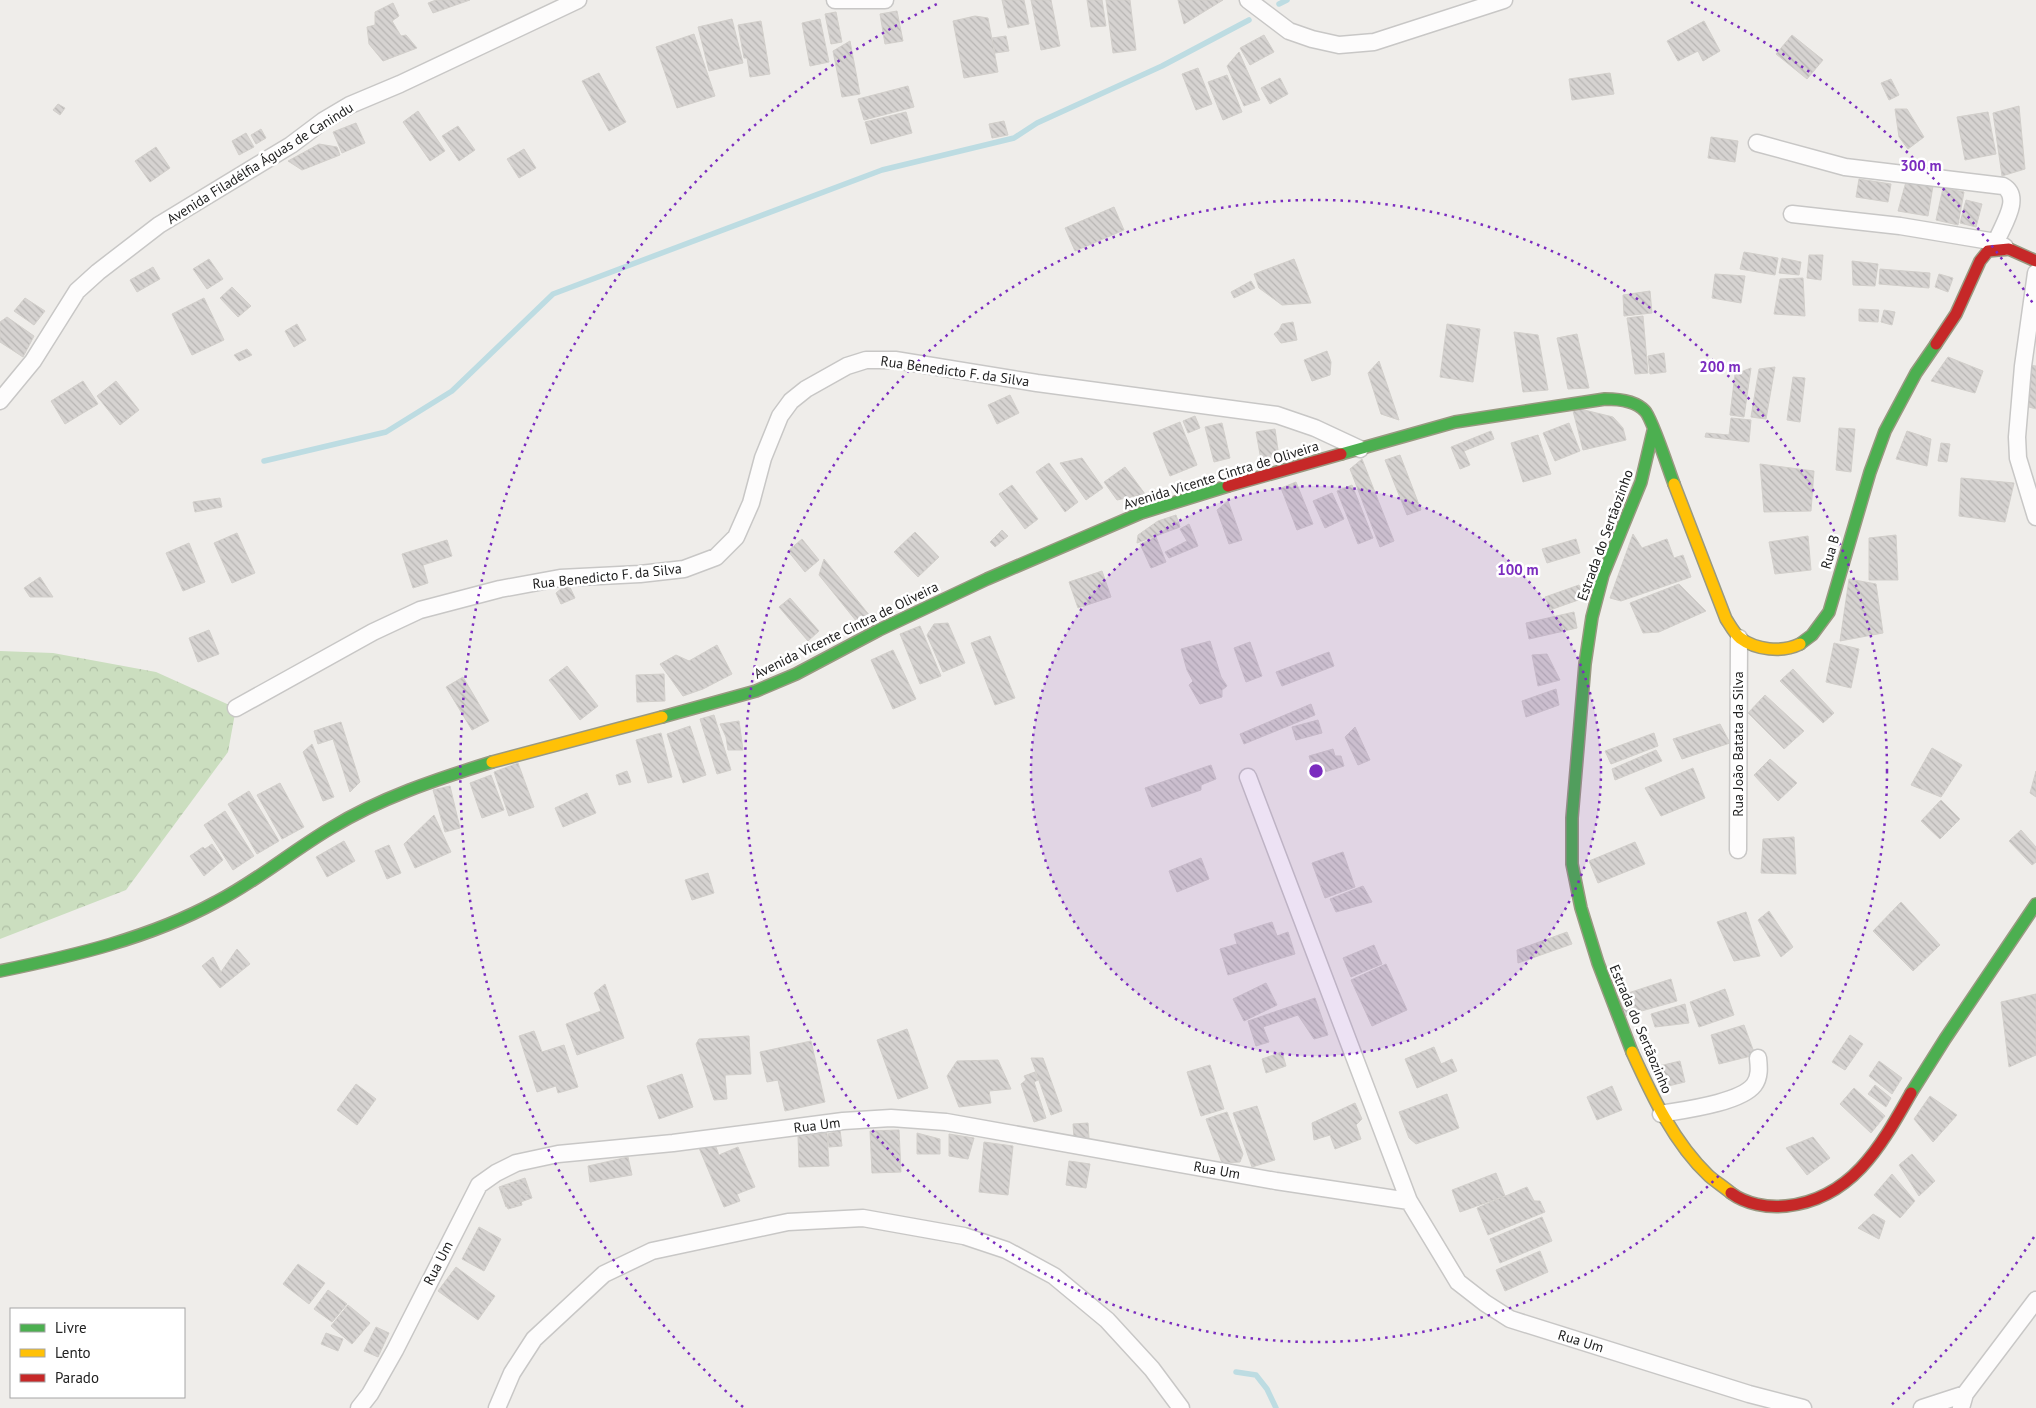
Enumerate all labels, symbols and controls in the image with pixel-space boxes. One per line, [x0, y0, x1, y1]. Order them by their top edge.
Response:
street label: Avenida Filadélfia Águas de Canindu [163, 98, 357, 228]
text: 300 m [1900, 156, 1942, 175]
street label: Rua Benedicto F. da Silva [879, 352, 1031, 390]
text: 200 m [1699, 357, 1741, 376]
street label: Avenida Vicente Cintra de Oliveira [1121, 437, 1321, 513]
street label: Estrada do Sertãozinho [1573, 467, 1637, 603]
street label: Rua B [1817, 533, 1843, 571]
street label: Rua Benedicto F. da Silva [531, 559, 683, 593]
text: 100 m [1497, 560, 1539, 579]
street label: Avenida Vicente Cintra de Oliveira [751, 577, 941, 683]
street label: Rua João Batata da Silva [1729, 671, 1747, 817]
centre of rings [1307, 762, 1325, 780]
street label: Estrada do Sertãozinho [1606, 962, 1676, 1096]
street label: Rua Um [793, 1113, 841, 1137]
street label: Rua Um [1192, 1157, 1242, 1183]
street label: Rua Um [419, 1238, 457, 1288]
legend [10, 1308, 185, 1398]
text: Livre [55, 1318, 87, 1337]
street label: Rua Um [1556, 1326, 1606, 1356]
text: Lento [55, 1343, 91, 1362]
text: Parado [55, 1368, 99, 1387]

